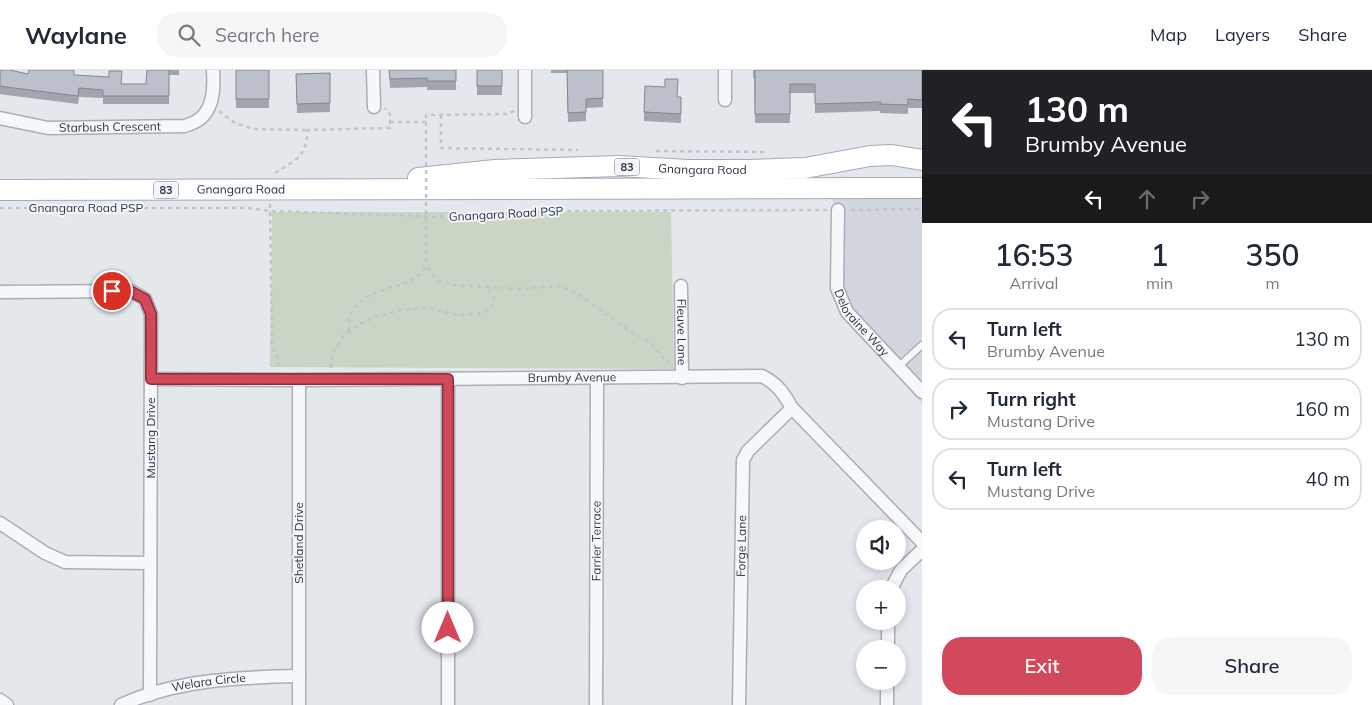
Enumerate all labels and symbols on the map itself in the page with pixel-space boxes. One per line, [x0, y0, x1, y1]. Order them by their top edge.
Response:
street label: Starbush Crescent [59, 118, 161, 135]
road number: 83 [614, 158, 640, 175]
street label: Gnangara Road [658, 160, 747, 177]
street label: Gnangara Road [197, 181, 285, 197]
road number: 83 [154, 182, 178, 198]
street label: Gnangara Road PSP [29, 200, 144, 215]
street label: Gnangara Road PSP [448, 203, 564, 224]
pin [91, 270, 133, 312]
street label: Deloraine Way [831, 287, 893, 360]
street label: Fleuve Lane [674, 299, 690, 365]
street label: Brumby Avenue [528, 369, 616, 385]
street label: Mustang Drive [143, 398, 158, 478]
street label: Farrier Terrace [588, 501, 604, 581]
street label: Shetland Drive [291, 502, 306, 584]
street label: Forge Lane [733, 515, 749, 577]
position arrow [421, 601, 473, 653]
street label: Welara Circle [170, 670, 246, 695]

